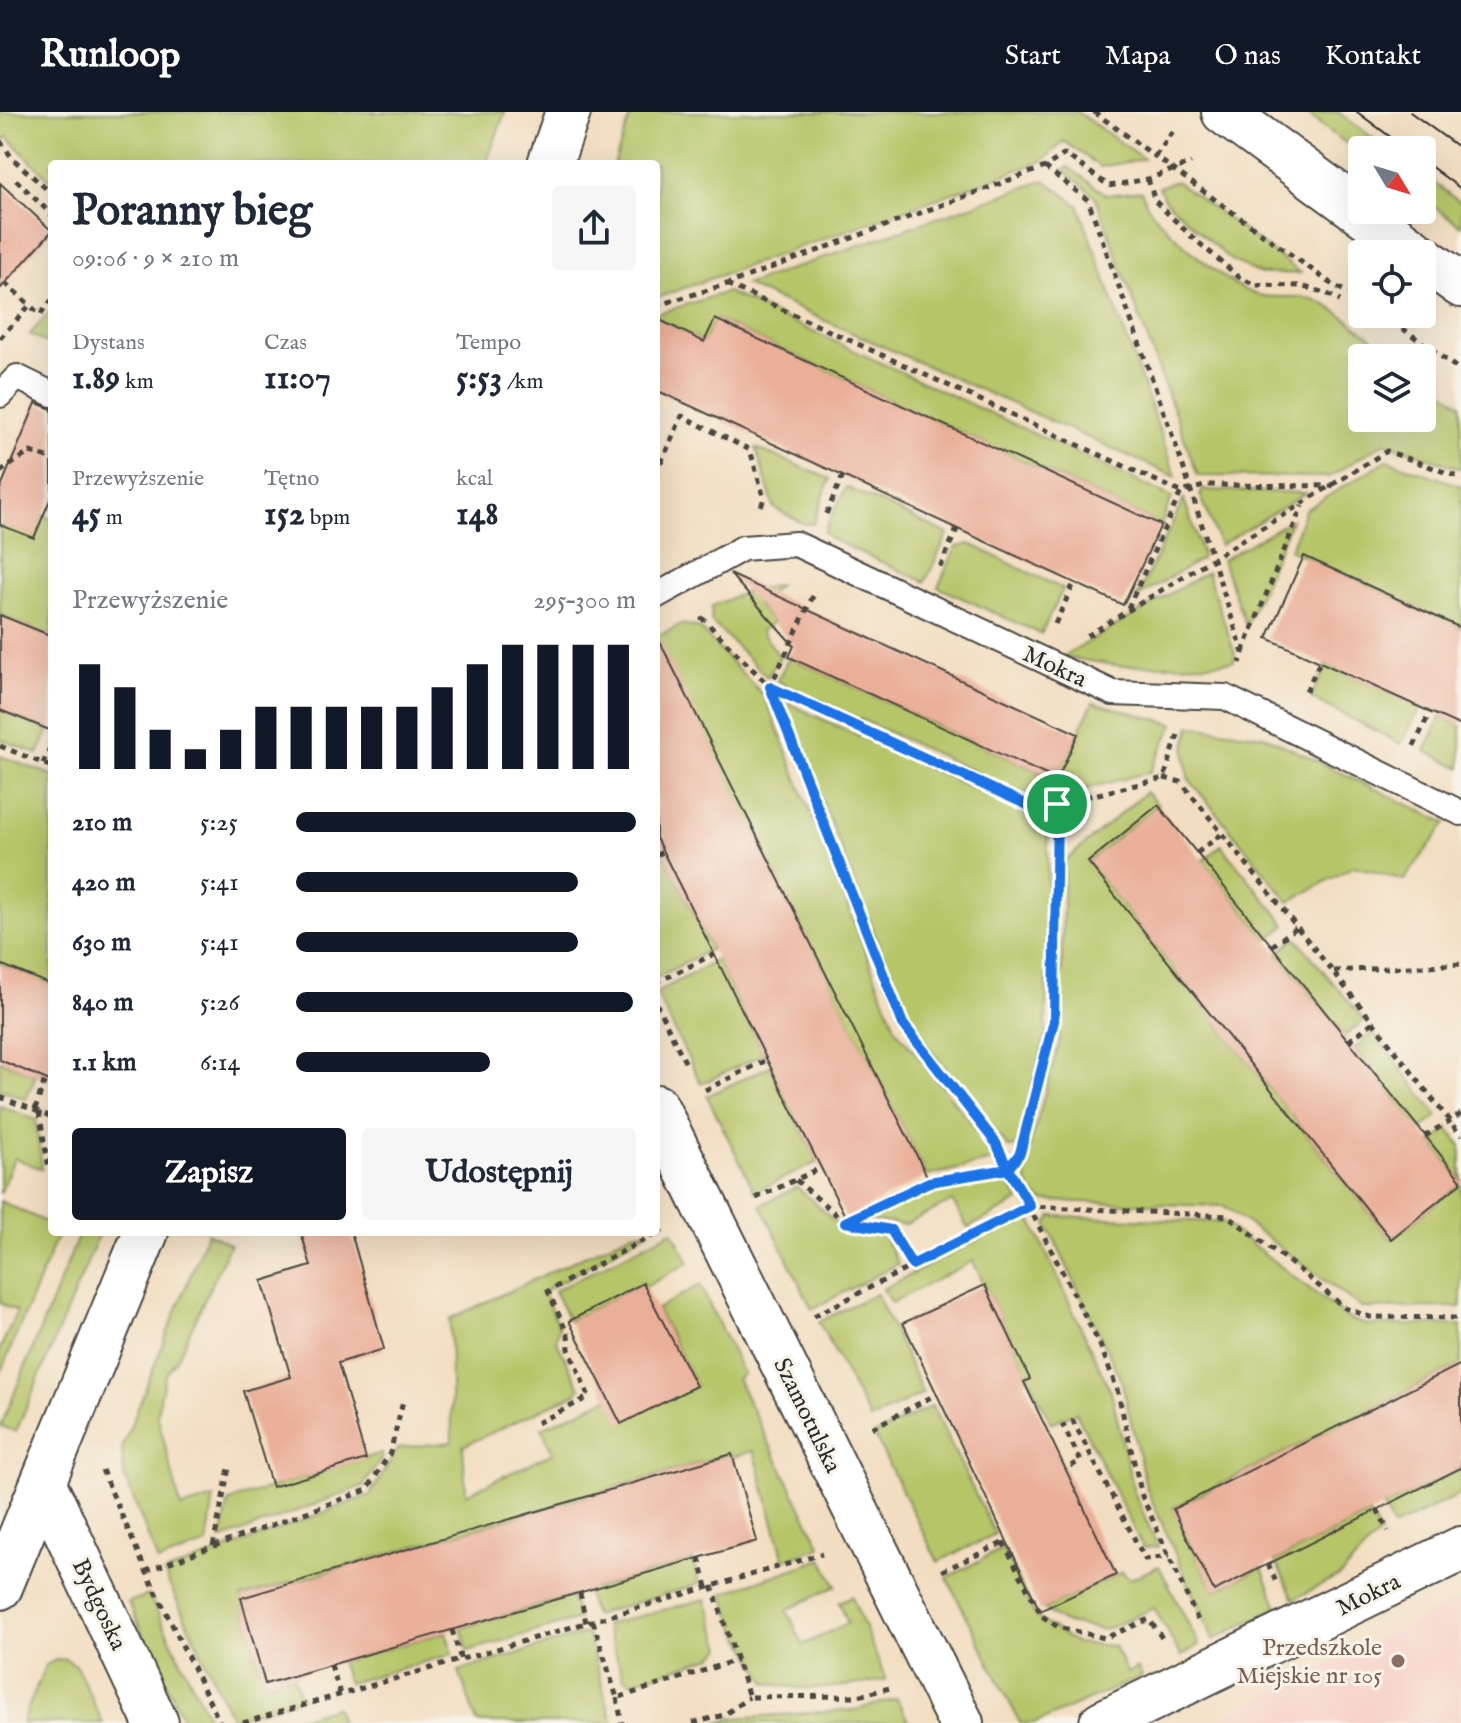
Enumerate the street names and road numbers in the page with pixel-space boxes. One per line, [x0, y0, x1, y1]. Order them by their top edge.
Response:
street label: Mokra [1017, 639, 1092, 696]
street label: Szamotulska [766, 1353, 848, 1479]
street label: Bydgoska [64, 1554, 134, 1656]
street label: Mokra [1332, 1566, 1406, 1624]

